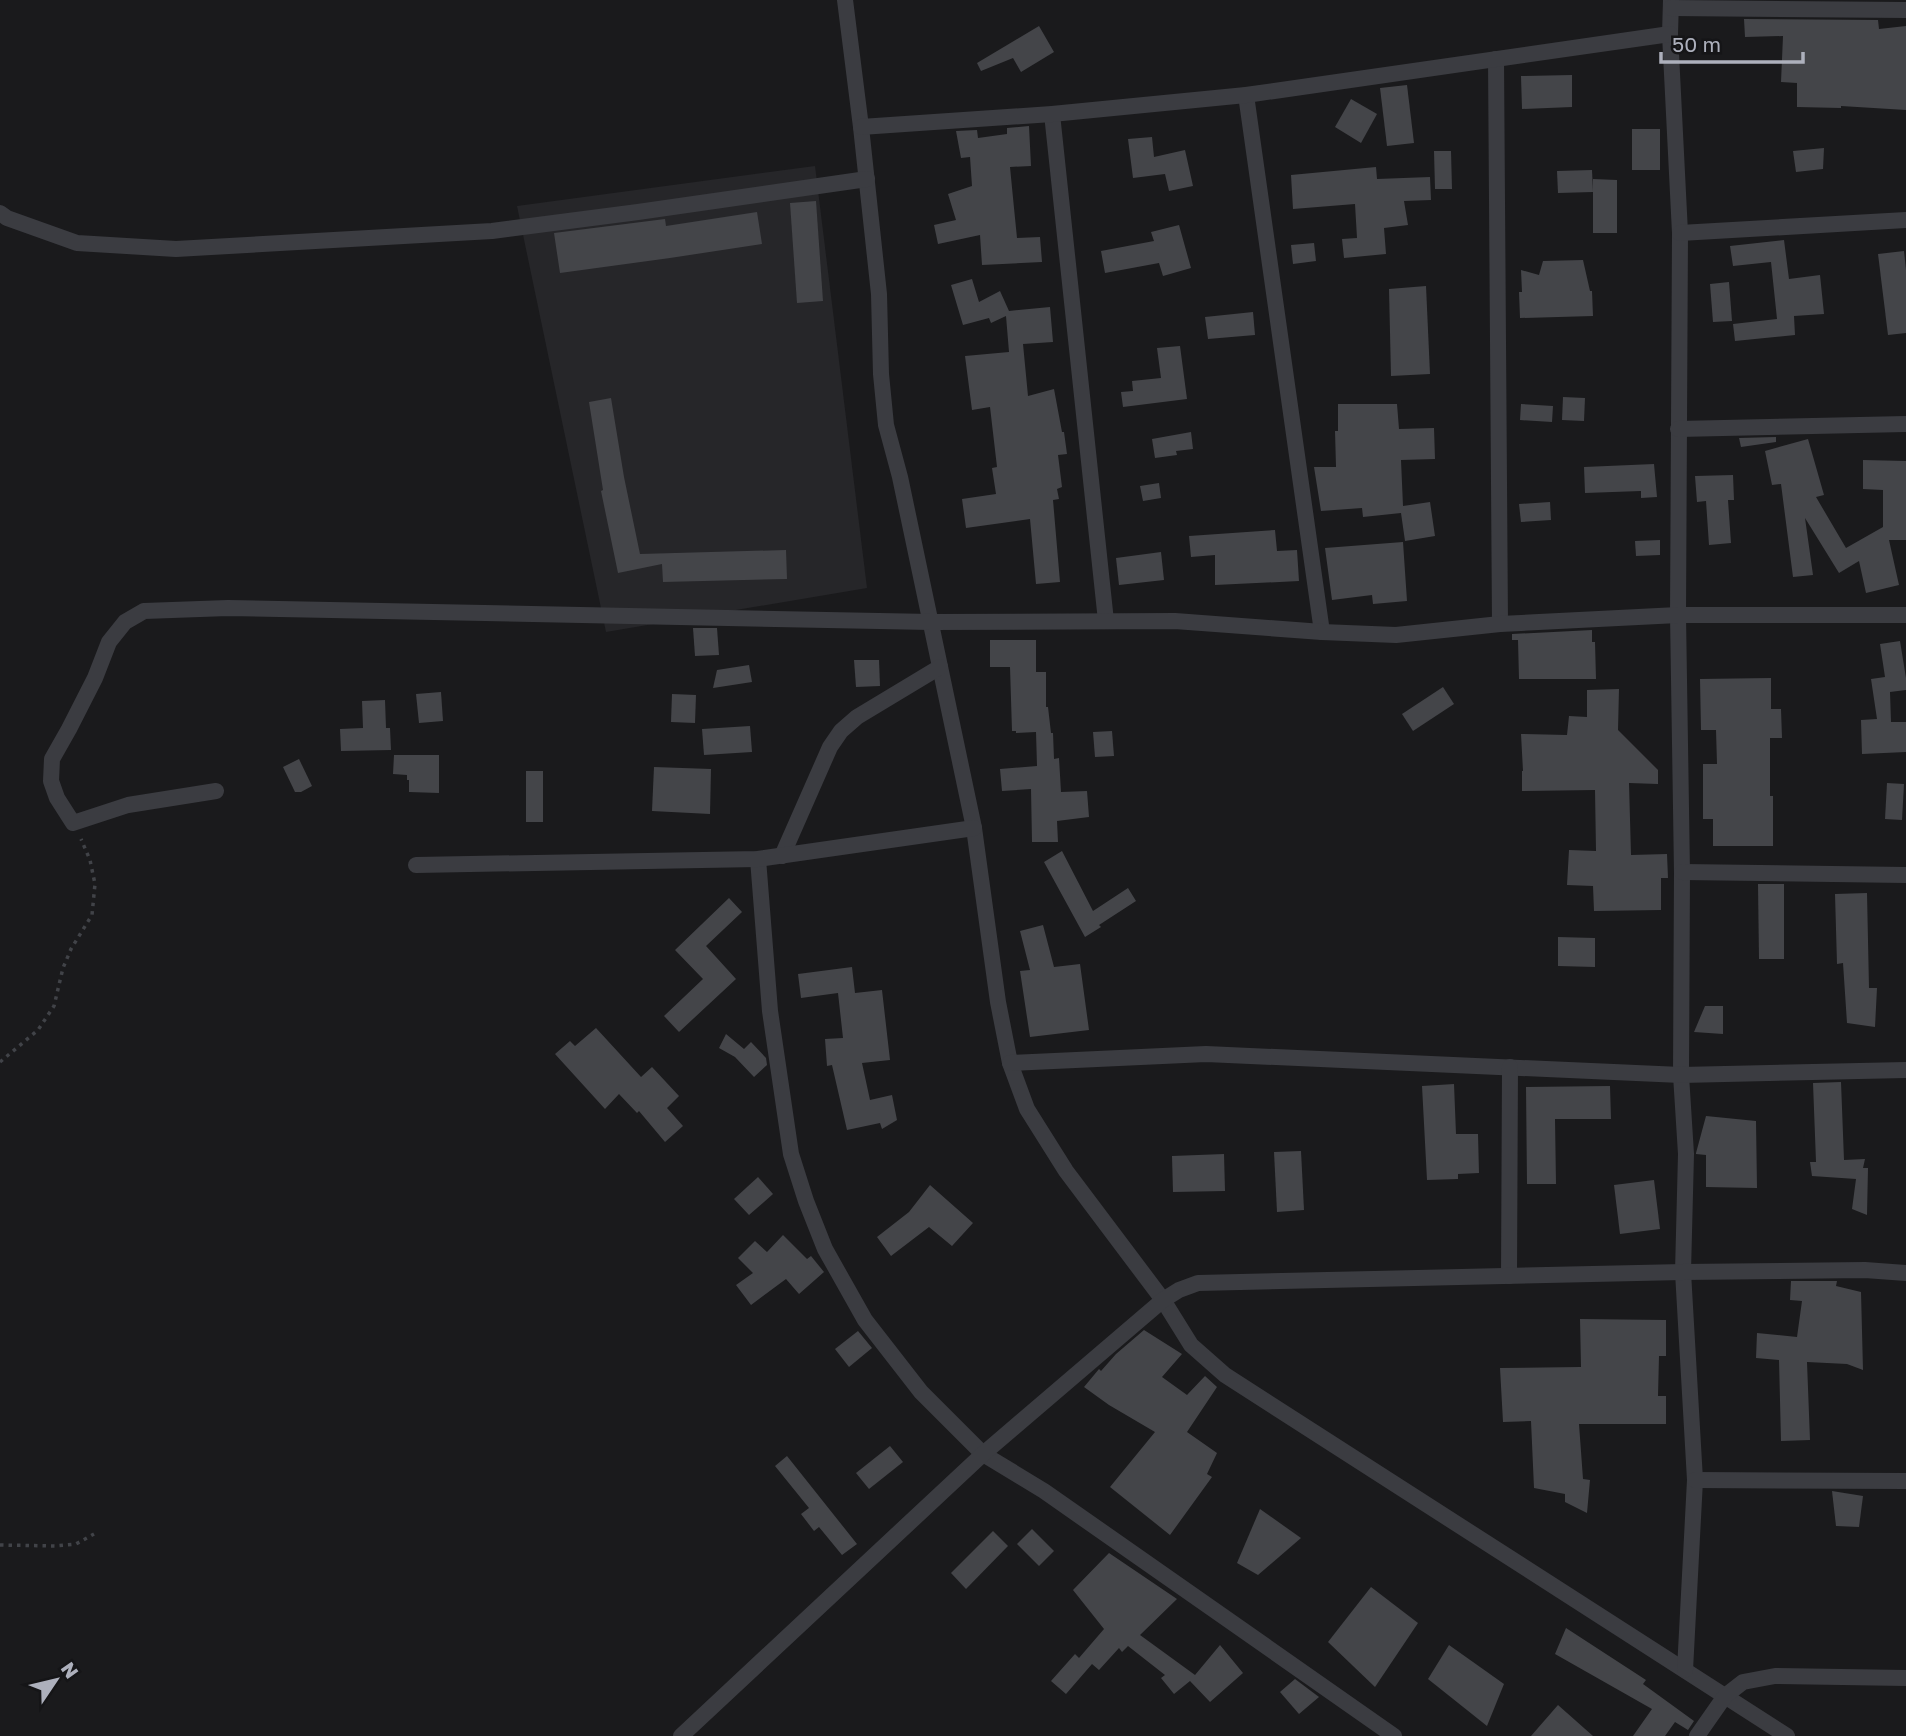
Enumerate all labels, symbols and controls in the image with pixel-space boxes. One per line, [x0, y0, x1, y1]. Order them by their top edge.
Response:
scale bar [1661, 21, 1803, 65]
text: 50 m [1672, 31, 1721, 57]
north arrow [21, 1645, 91, 1715]
text: N [57, 1657, 84, 1682]

